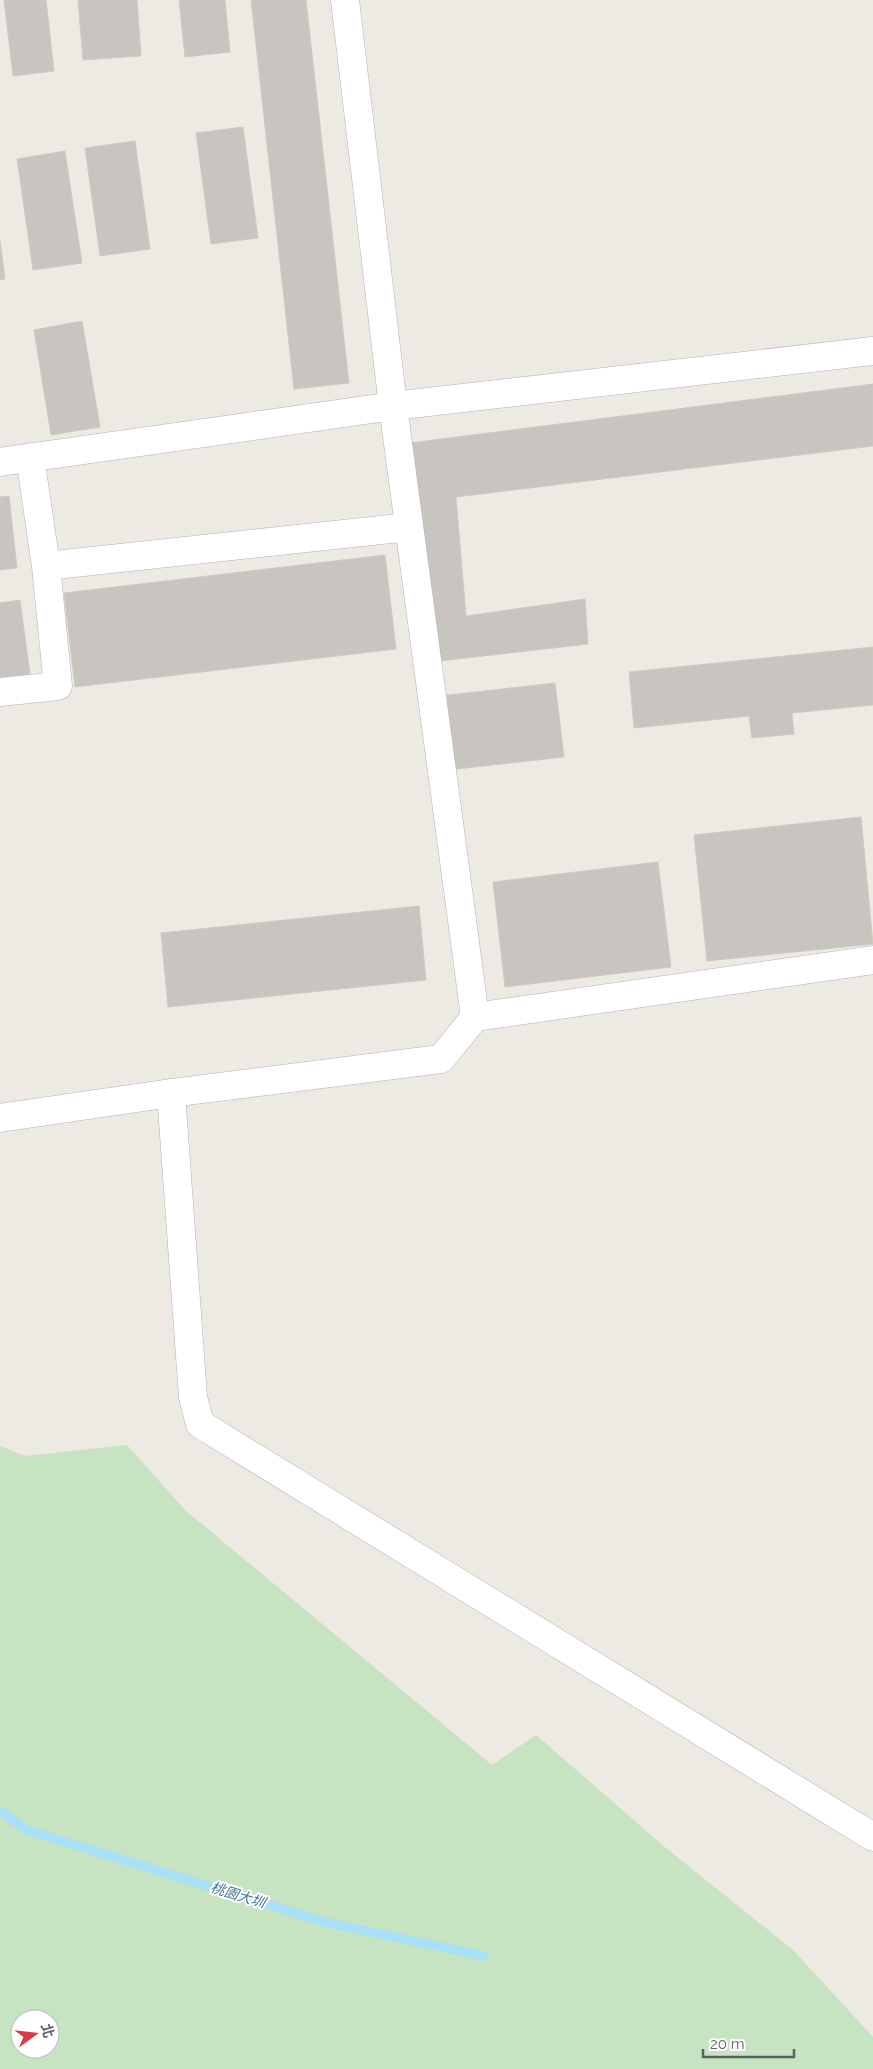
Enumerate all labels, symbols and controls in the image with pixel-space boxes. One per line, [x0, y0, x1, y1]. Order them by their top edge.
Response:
water label: 桃園大圳 [209, 1879, 269, 1911]
north arrow [10, 2009, 60, 2059]
text: 北 [38, 2022, 57, 2039]
scale bar [703, 2026, 794, 2058]
text: 20 m [710, 2035, 745, 2053]

